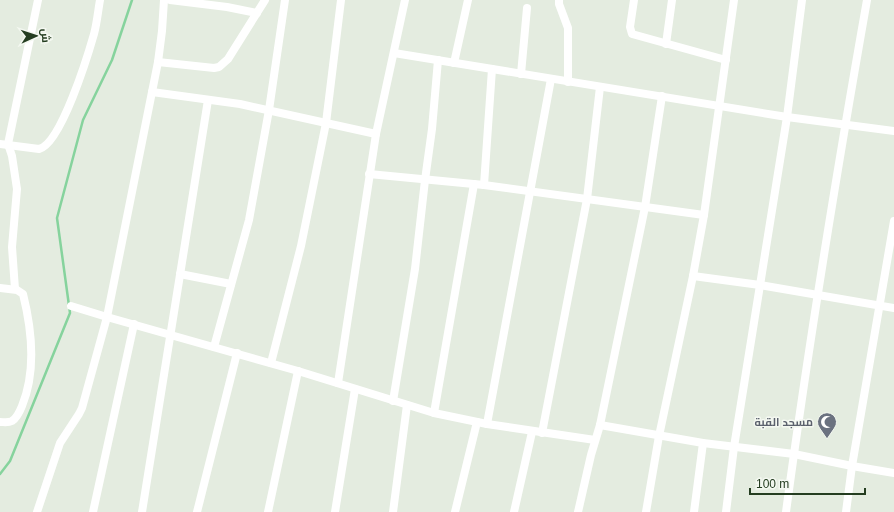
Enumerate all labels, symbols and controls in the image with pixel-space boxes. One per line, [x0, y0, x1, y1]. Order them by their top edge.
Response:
north arrow [16, 16, 56, 56]
text: ش [39, 28, 52, 43]
mosque icon: مسجد القبة [816, 411, 838, 439]
place label: مسجد القبة [755, 416, 813, 429]
scale bar [750, 470, 865, 496]
text: 100 m [756, 477, 789, 491]

